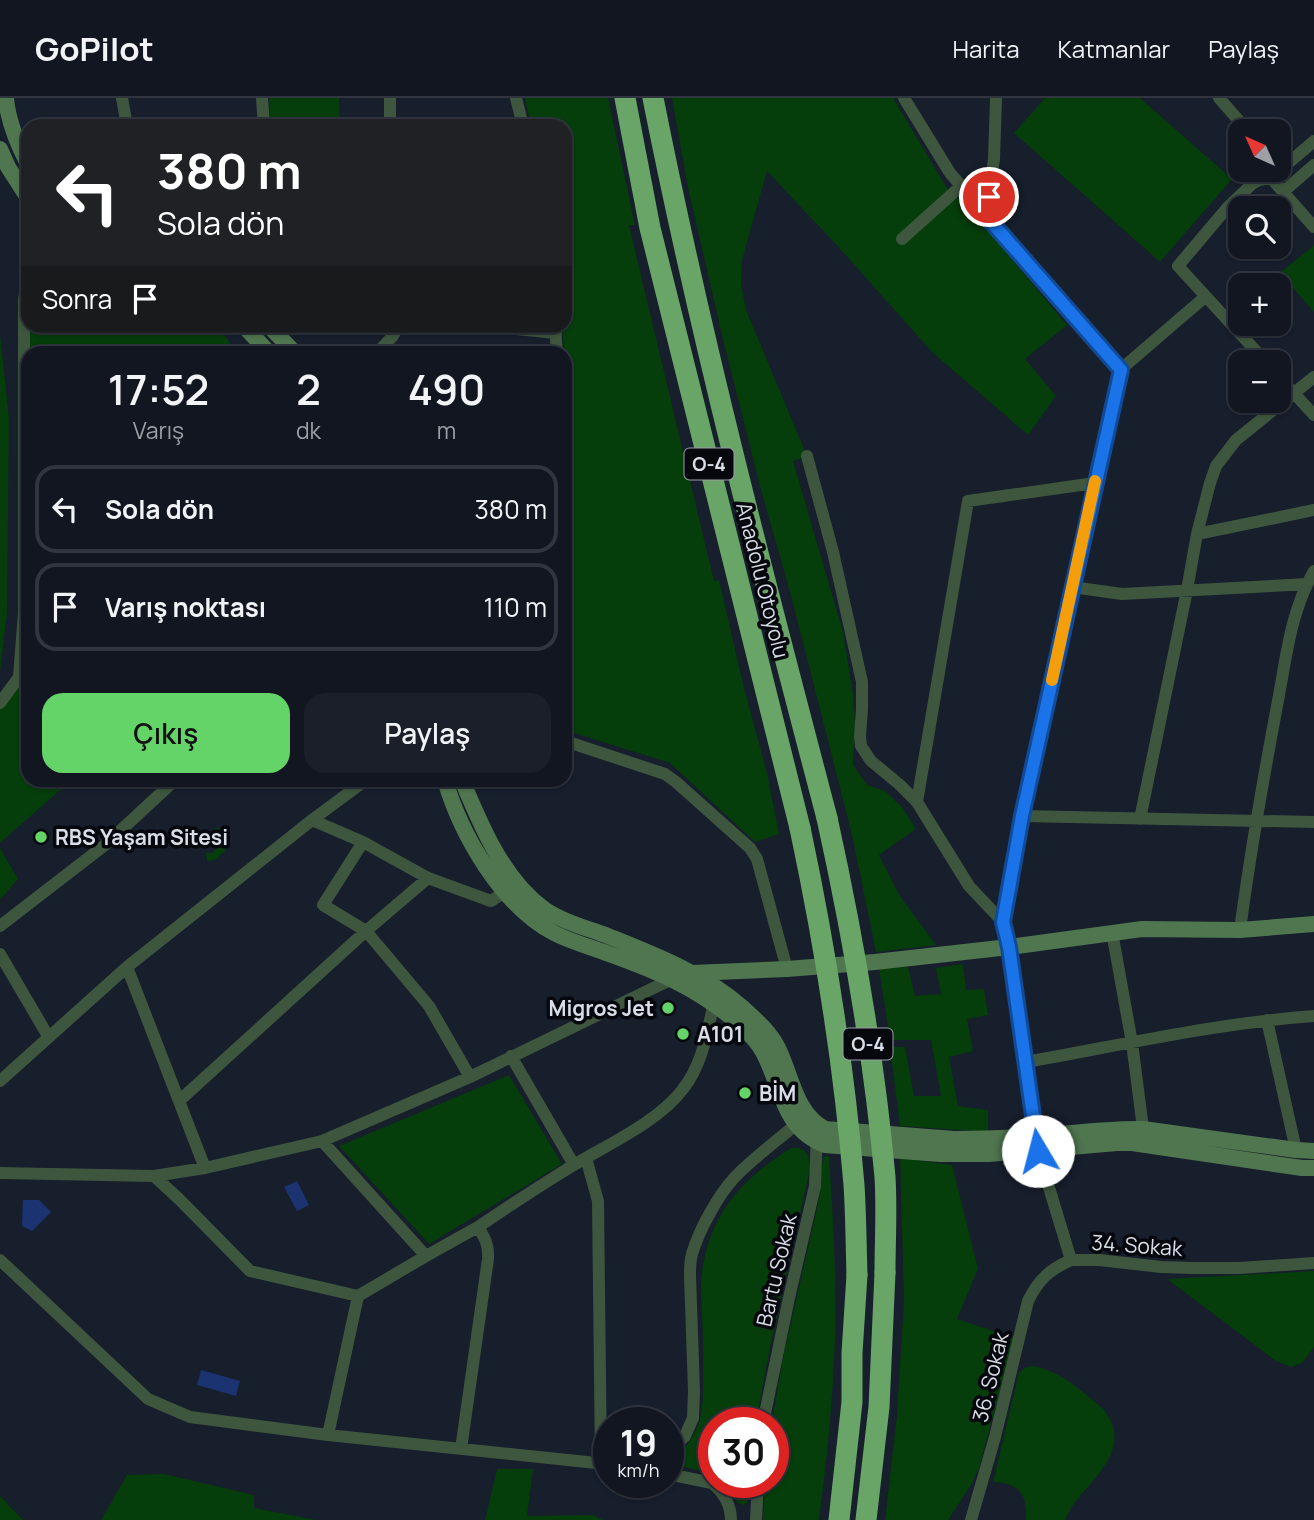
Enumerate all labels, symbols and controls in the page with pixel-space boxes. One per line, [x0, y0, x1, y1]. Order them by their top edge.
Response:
text: GoPilot [35, 26, 154, 71]
text: Harita [953, 32, 1020, 65]
text: Katmanlar [1058, 32, 1170, 65]
text: Paylaş [1208, 32, 1279, 65]
north arrow [1228, 119, 1292, 182]
map controls [1228, 119, 1291, 413]
text: 380 m [157, 137, 302, 204]
icon: left [42, 147, 133, 238]
pin [959, 167, 1019, 227]
icon: arrive [970, 178, 1008, 216]
button: search [1228, 196, 1291, 259]
text: Sola dön [157, 201, 284, 245]
button: + [1228, 273, 1291, 336]
icon: arrive [126, 280, 164, 318]
text: Sonra [42, 281, 112, 317]
button: − [1228, 350, 1291, 413]
text: 17:52 [108, 360, 209, 418]
text: 2 [296, 360, 321, 418]
text: 490 [408, 360, 485, 418]
text: Varış [133, 414, 184, 446]
text: dk [296, 414, 321, 446]
text: m [437, 414, 456, 446]
road number: O-4 [684, 448, 734, 480]
icon: left [46, 490, 84, 528]
text: Sola dön [105, 491, 214, 527]
text: 380 m [474, 491, 547, 527]
street label: Anadolu Otoyolu [730, 499, 796, 661]
icon: arrive [46, 588, 84, 626]
text: Varış noktası [105, 589, 266, 625]
text: 110 m [484, 589, 547, 625]
button: Çıkış [42, 693, 290, 773]
button: Paylaş [304, 693, 551, 773]
place label: RBS Yaşam Sitesi [55, 823, 228, 851]
marker: RBS Yaşam Sitesi [33, 829, 49, 845]
place label: Migros Jet [549, 994, 654, 1022]
marker: Migros Jet [660, 1000, 676, 1016]
place label: A101 [697, 1020, 743, 1048]
marker: A101 [675, 1026, 691, 1042]
road number: O-4 [844, 1028, 892, 1060]
place label: BİM [759, 1079, 796, 1107]
marker: BİM [737, 1085, 753, 1101]
position arrow [1001, 1114, 1075, 1188]
street label: Bartu Sokak [749, 1210, 803, 1329]
street label: 34. Sokak [1091, 1228, 1184, 1262]
street label: 36. Sokak [965, 1328, 1015, 1425]
speed limit sign: 30 [698, 1407, 789, 1498]
text: 19 [620, 1419, 657, 1467]
text: km/h [618, 1458, 659, 1482]

